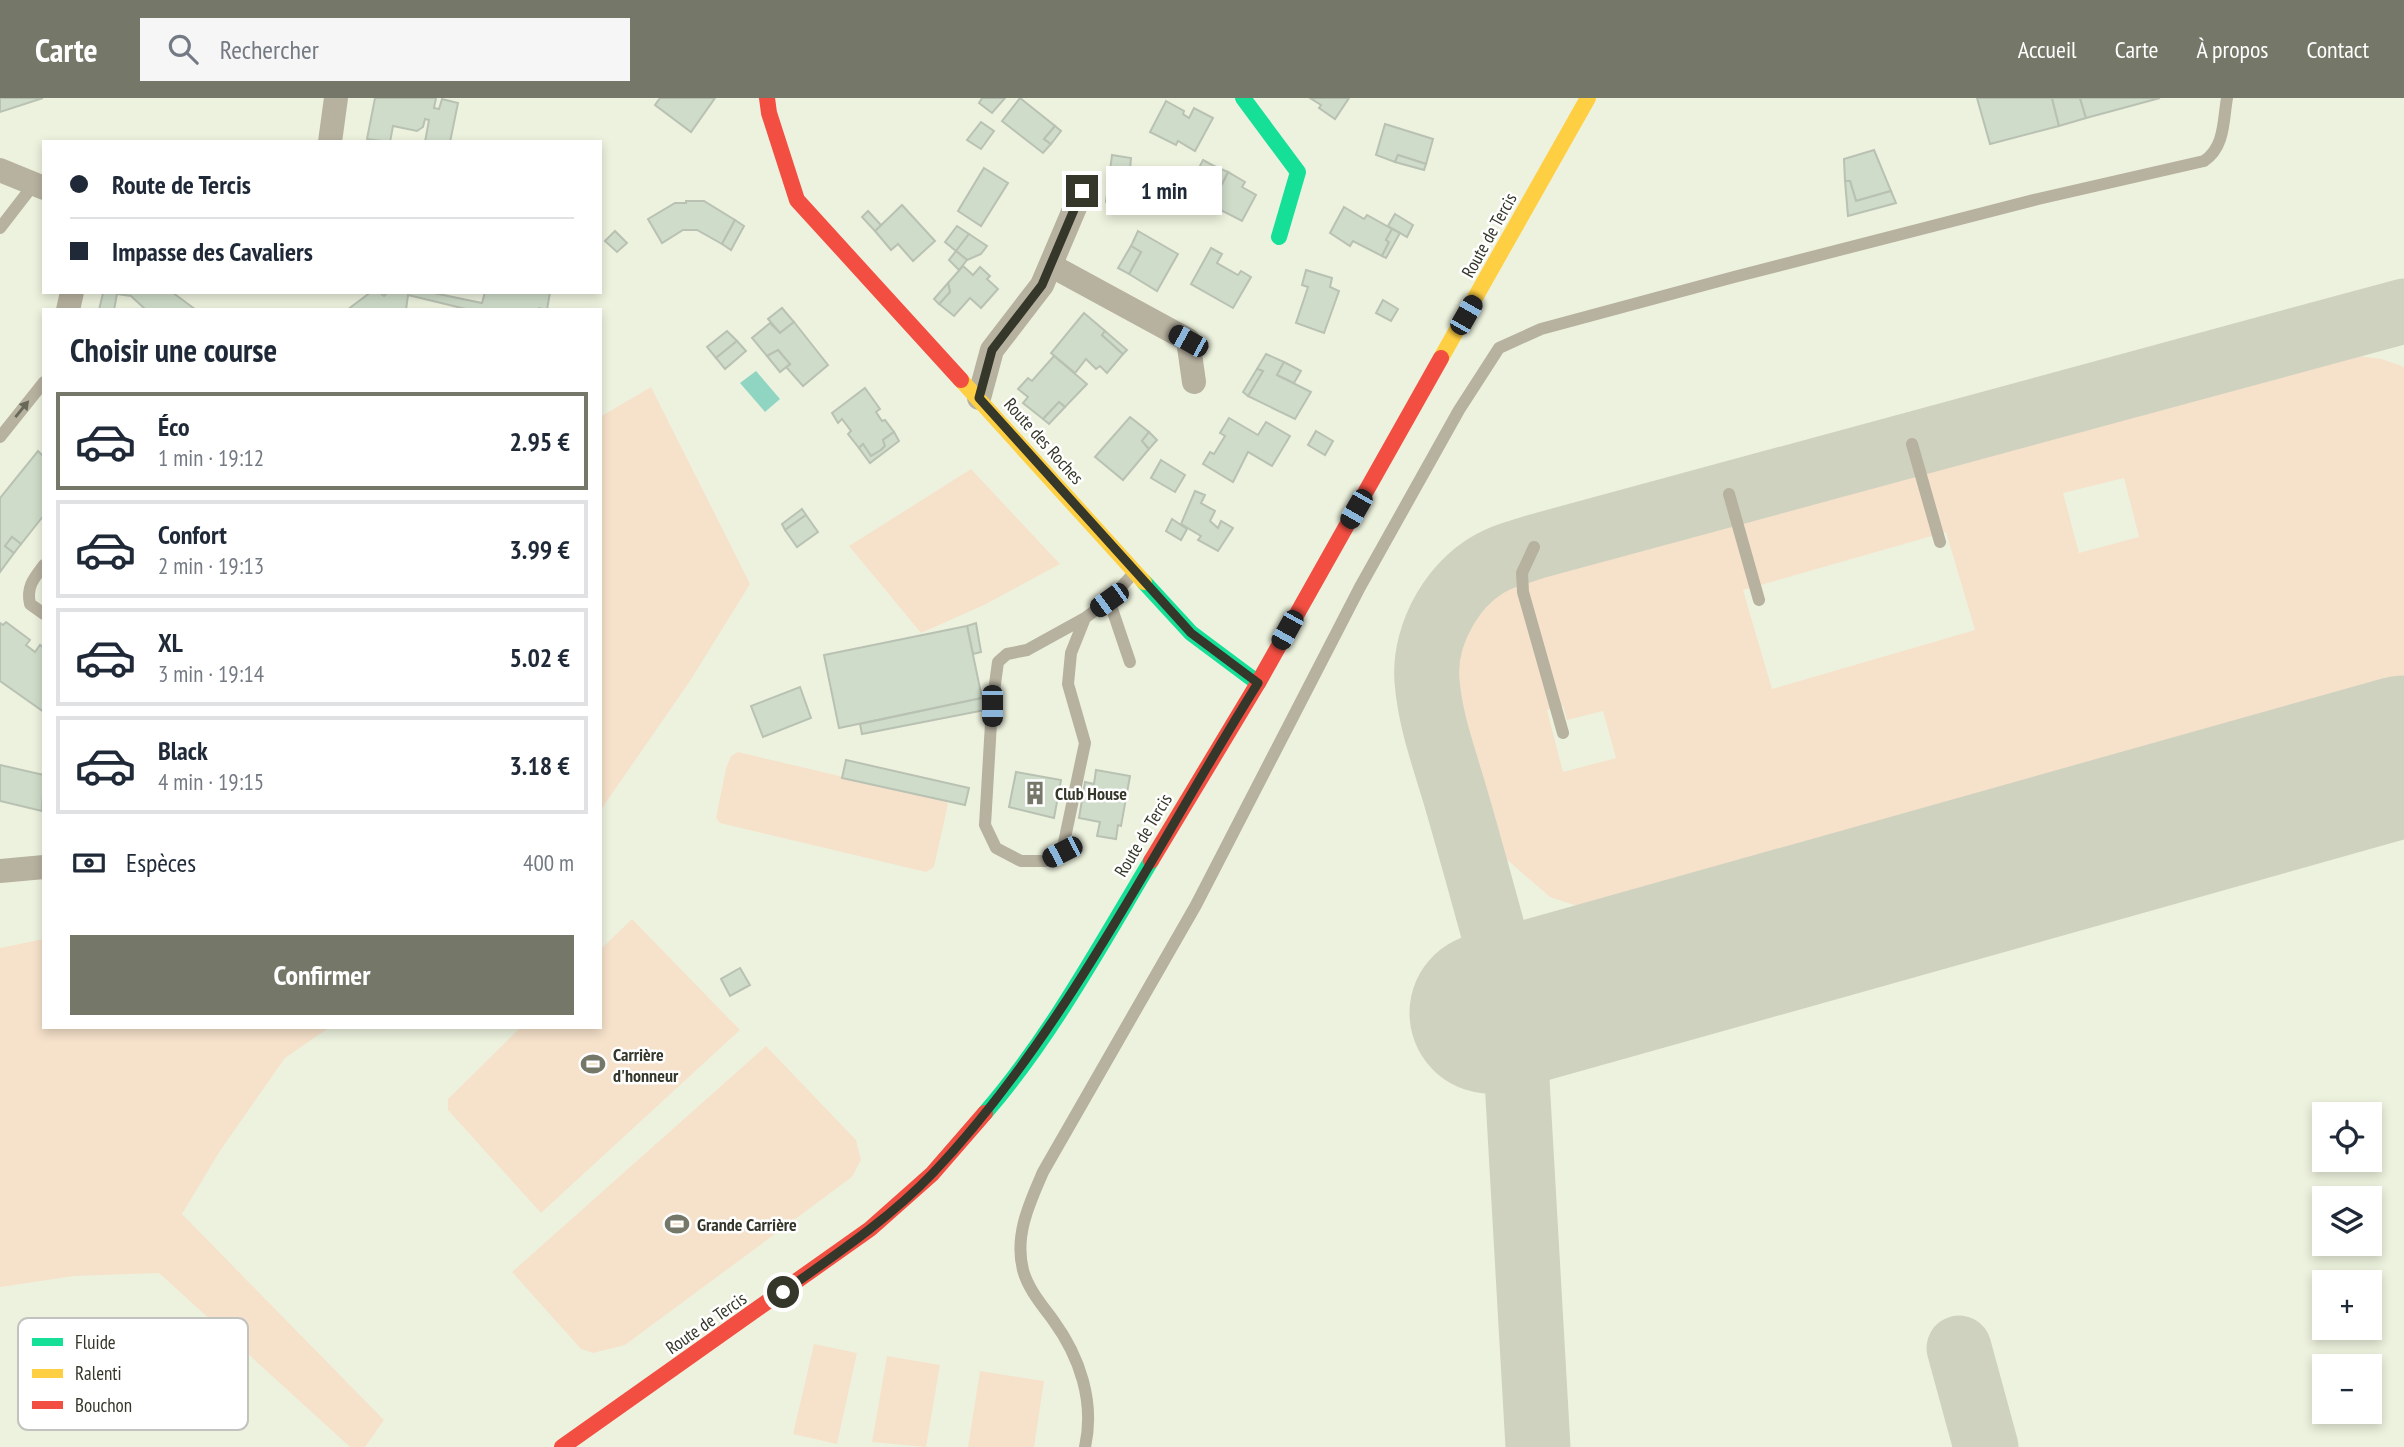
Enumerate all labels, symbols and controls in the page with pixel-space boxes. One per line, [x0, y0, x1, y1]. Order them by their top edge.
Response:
search box [140, 18, 630, 81]
text: Carte [35, 28, 98, 71]
icon: search [164, 30, 202, 68]
text: Rechercher [220, 33, 319, 66]
text: Accueil [2018, 34, 2077, 65]
text: Carte [2115, 34, 2158, 65]
text: À propos [2196, 34, 2268, 65]
text: Contact [2306, 34, 2369, 65]
callout: 1 min [1106, 166, 1222, 216]
text: Route de Tercis [112, 168, 251, 201]
route end [1066, 175, 1098, 207]
text: 1 min [1141, 176, 1187, 205]
street label: Route de Tercis [1456, 189, 1522, 281]
text: Impasse des Cavaliers [112, 235, 313, 268]
car [1447, 292, 1486, 338]
car [1165, 322, 1212, 360]
text: Choisir une course [70, 329, 277, 371]
street label: Route des Roches [999, 393, 1089, 489]
one-way arrow [14, 401, 29, 418]
icon: car [74, 410, 137, 473]
text: Éco [158, 410, 190, 443]
text: 2.95 € [509, 425, 570, 458]
text: 1 min · 19:12 [158, 443, 264, 472]
car [1337, 486, 1376, 532]
icon: car [74, 518, 137, 581]
text: Confort [158, 518, 227, 551]
text: 3.99 € [509, 533, 570, 566]
text: 2 min · 19:13 [158, 551, 264, 580]
car [1086, 579, 1133, 621]
car [1268, 607, 1307, 653]
icon: car [74, 626, 137, 689]
text: XL [158, 626, 183, 659]
text: 5.02 € [509, 641, 570, 674]
text: 3 min · 19:14 [158, 659, 264, 688]
car [982, 685, 1003, 727]
icon: car [74, 734, 137, 797]
text: Black [158, 734, 208, 767]
text: 3.18 € [509, 749, 570, 782]
text: 4 min · 19:15 [158, 767, 264, 796]
building icon: Club House [1021, 779, 1049, 807]
place label: Club House [1055, 782, 1127, 805]
street label: Route de Tercis [1109, 789, 1177, 881]
car [1039, 833, 1086, 871]
icon: cash [70, 844, 108, 882]
text: Espèces [126, 846, 196, 879]
text: 400 m [523, 848, 574, 877]
button: Confirmer [70, 935, 574, 1015]
place label: Carrière d'honneur [613, 1043, 679, 1087]
sports icon: Carrière d'honneur [579, 1050, 607, 1078]
map controls [2312, 1102, 2382, 1424]
button: locate [2312, 1102, 2382, 1172]
button: layers [2312, 1186, 2382, 1256]
sports icon: Grande Carrière [663, 1210, 691, 1238]
place label: Grande Carrière [697, 1213, 797, 1236]
button: + [2312, 1270, 2382, 1340]
route start [767, 1276, 799, 1308]
street label: Route de Tercis [661, 1287, 751, 1359]
legend [18, 1318, 248, 1430]
text: Fluide [75, 1330, 116, 1354]
button: − [2312, 1354, 2382, 1424]
text: Ralenti [75, 1361, 122, 1385]
text: Bouchon [75, 1393, 132, 1417]

